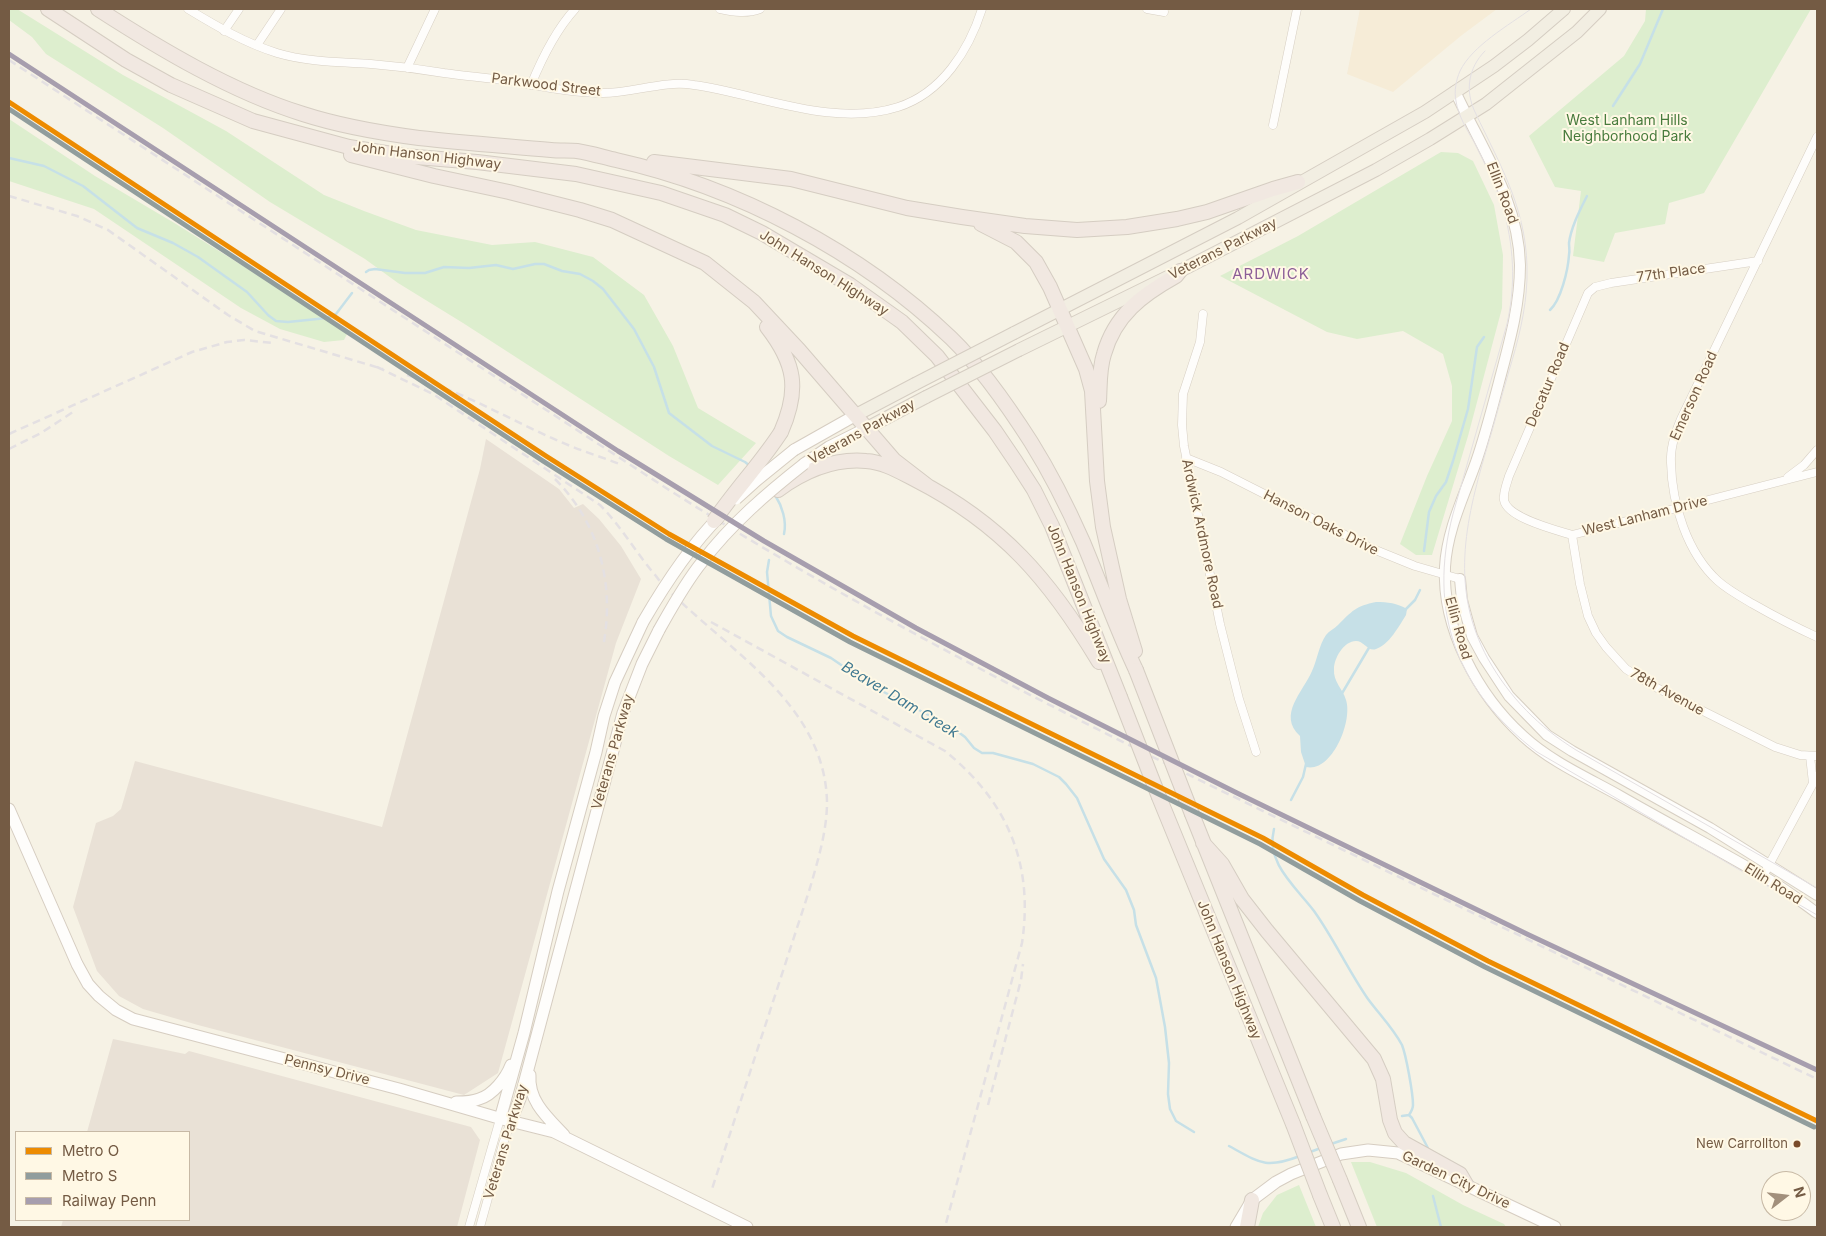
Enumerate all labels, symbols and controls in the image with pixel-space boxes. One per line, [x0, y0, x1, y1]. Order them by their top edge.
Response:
street label: Parkwood Street [490, 70, 602, 100]
park label: West Lanham Hills Neighborhood Park [1563, 113, 1691, 146]
street label: John Hanson Highway [352, 139, 502, 173]
street label: Ellin Road [1483, 160, 1521, 226]
street label: Veterans Parkway [1166, 214, 1280, 284]
street label: John Hanson Highway [756, 226, 892, 320]
street label: 77th Place [1636, 260, 1706, 286]
district label: ARDWICK [1231, 265, 1311, 283]
street label: Decatur Road [1523, 340, 1573, 430]
street label: Emerson Road [1667, 349, 1721, 443]
street label: Veterans Parkway [806, 396, 918, 468]
street label: Ardwick Ardmore Road [1178, 458, 1226, 610]
street label: Hanson Oaks Drive [1261, 487, 1381, 559]
street label: West Lanham Drive [1581, 492, 1709, 540]
street label: John Hanson Highway [1043, 522, 1115, 666]
street label: Ellin Road [1441, 595, 1475, 661]
water label: Beaver Dam Creek [838, 658, 962, 742]
street label: 78th Avenue [1627, 665, 1707, 719]
street label: Veterans Parkway [588, 692, 638, 812]
street label: Ellin Road [1741, 860, 1805, 908]
street label: John Hanson Highway [1193, 898, 1265, 1042]
street label: Pennsy Drive [283, 1051, 371, 1089]
street label: Veterans Parkway [481, 1082, 531, 1202]
legend [15, 1131, 190, 1221]
place label: New Carrollton [1696, 1136, 1788, 1152]
marker: New Carrollton [1792, 1139, 1802, 1149]
text: Metro O [62, 1141, 119, 1160]
street label: Garden City Drive [1399, 1148, 1513, 1212]
text: Metro S [62, 1166, 117, 1185]
north arrow [1761, 1171, 1811, 1221]
text: N [1790, 1185, 1810, 1199]
text: Railway Penn [62, 1191, 156, 1210]

